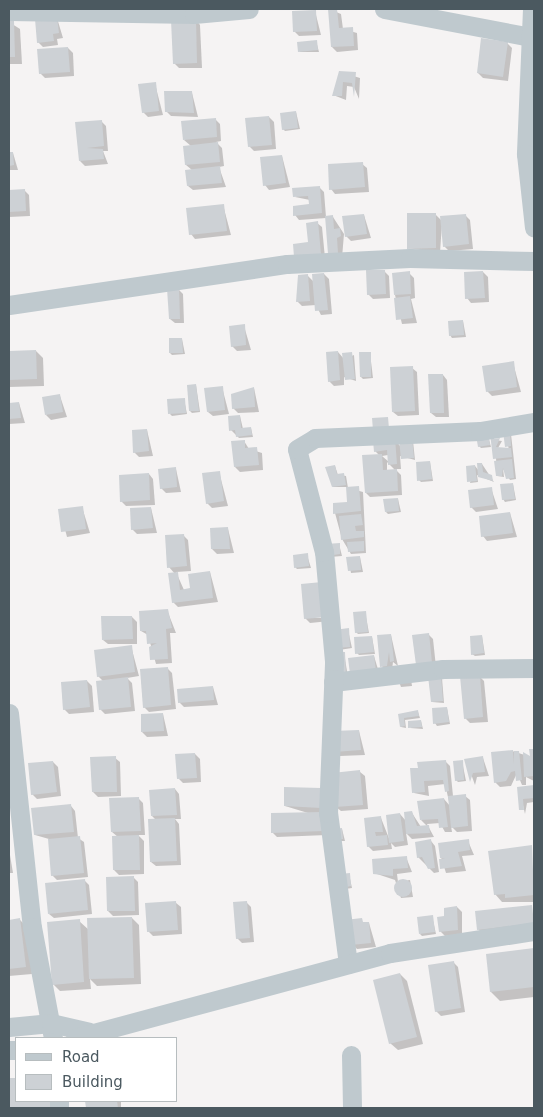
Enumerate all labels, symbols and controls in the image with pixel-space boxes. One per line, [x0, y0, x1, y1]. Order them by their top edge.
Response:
legend [15, 1037, 178, 1102]
text: Road [62, 1048, 100, 1066]
text: Building [62, 1073, 123, 1091]

